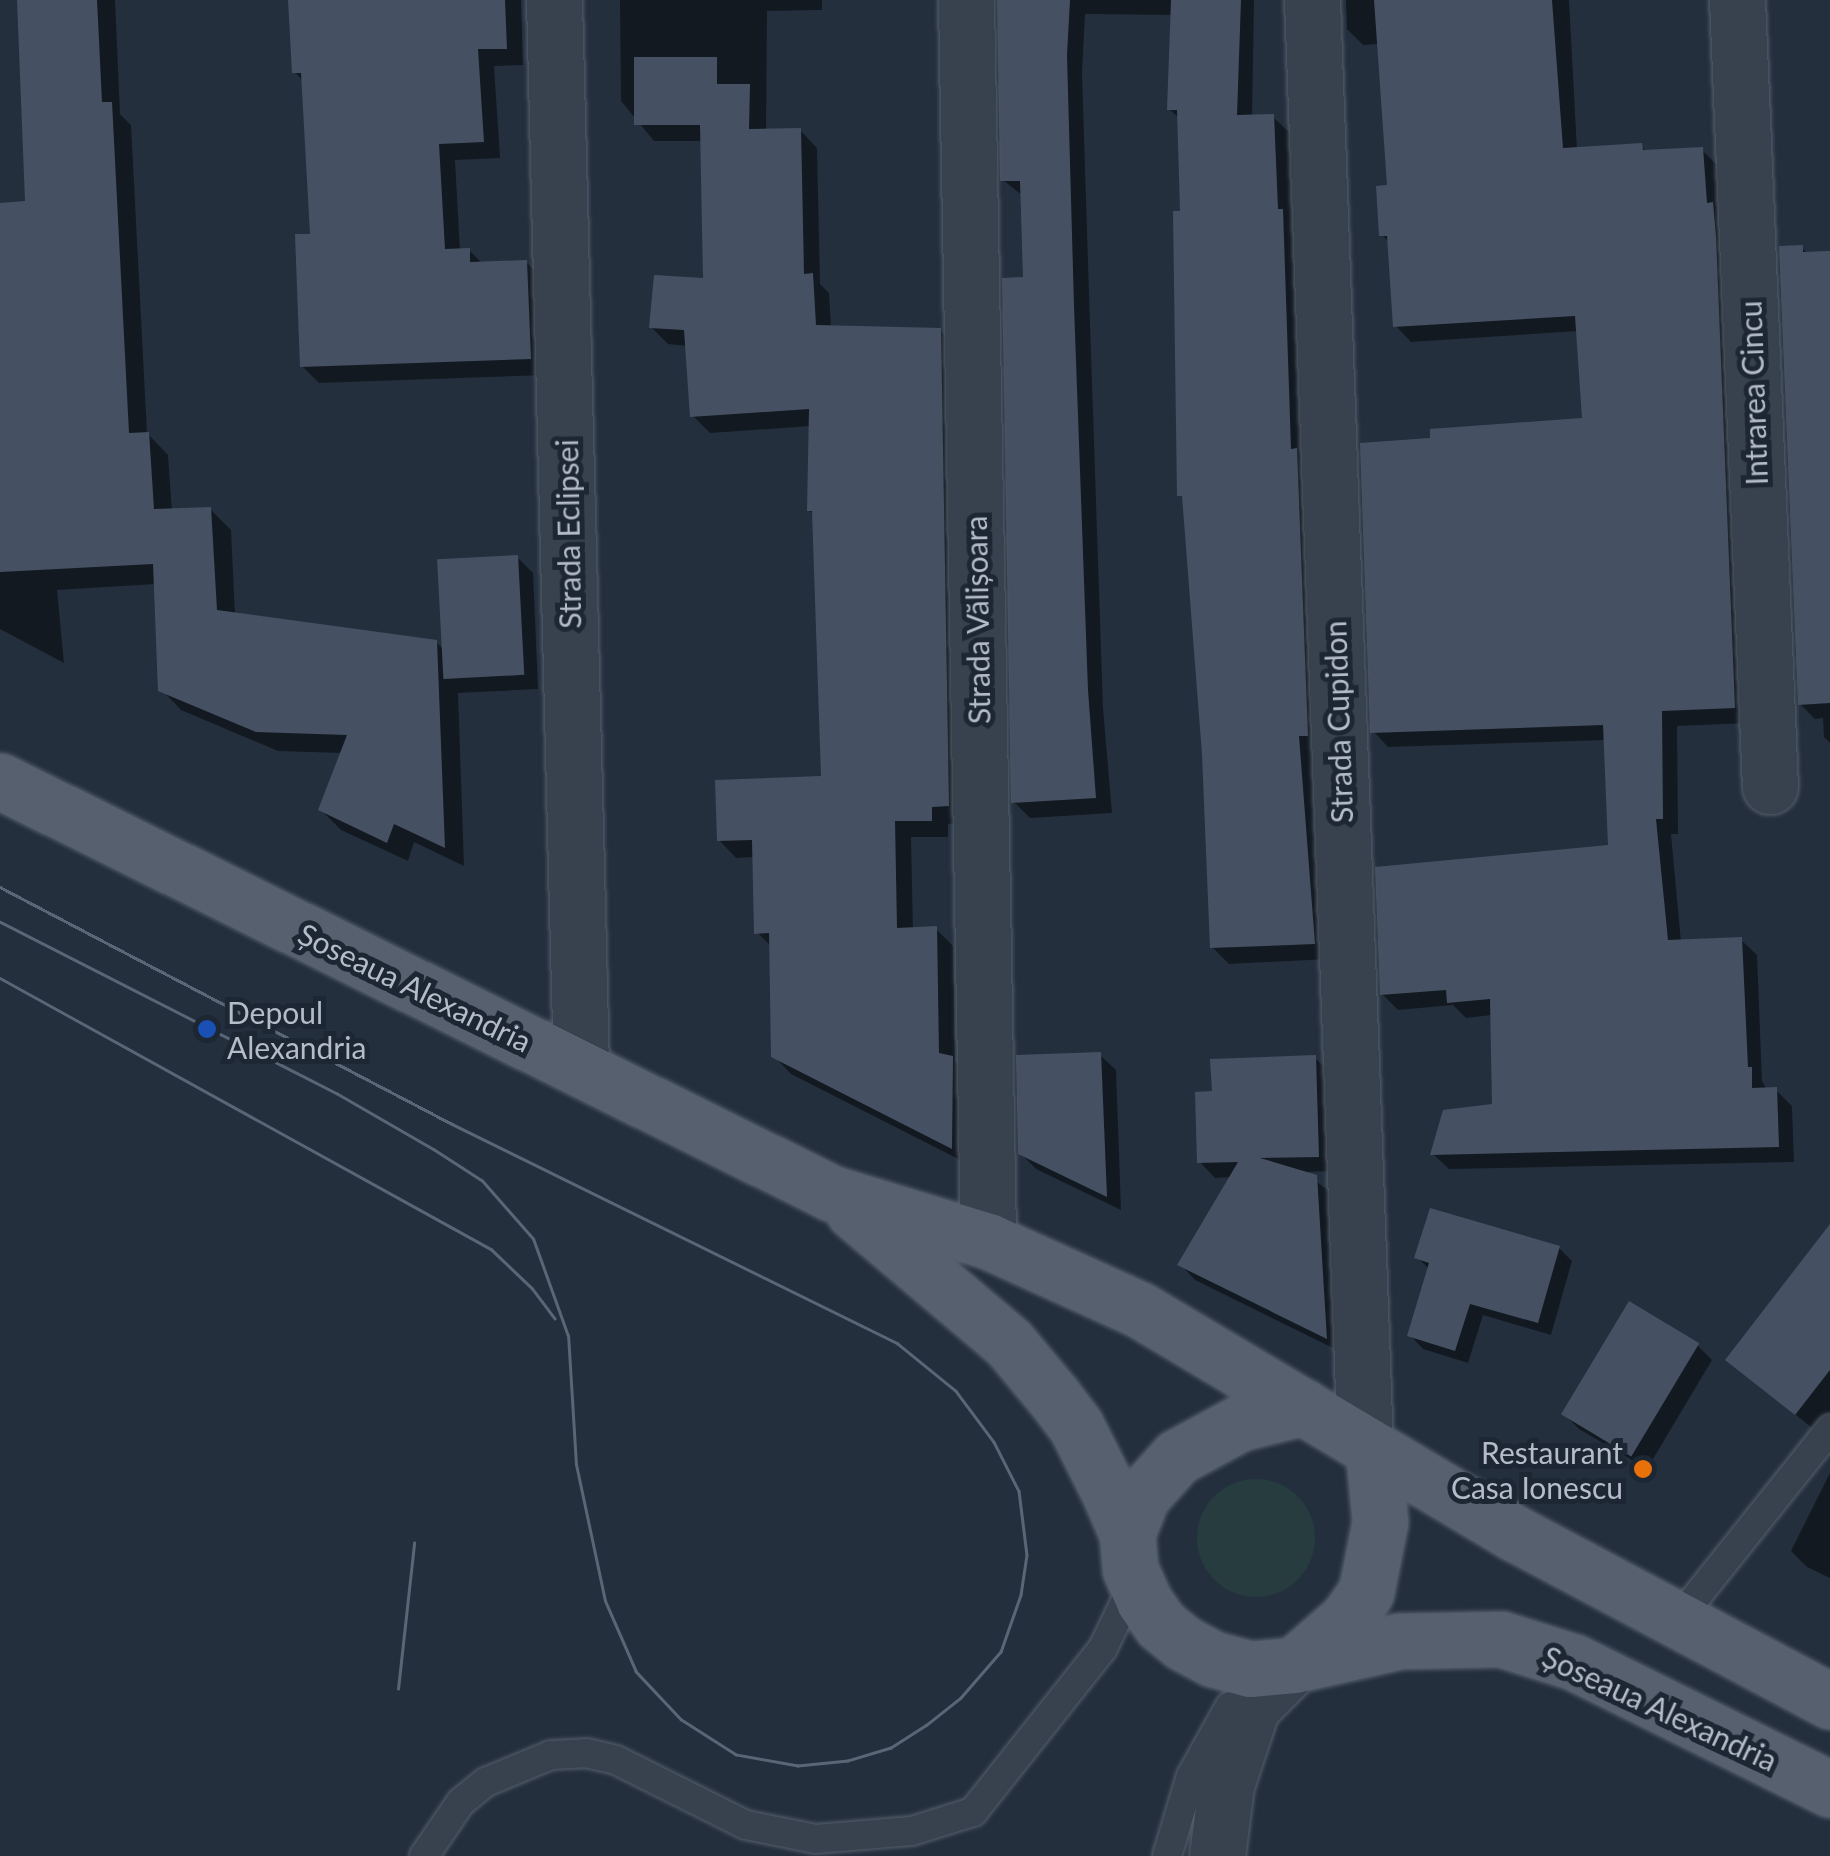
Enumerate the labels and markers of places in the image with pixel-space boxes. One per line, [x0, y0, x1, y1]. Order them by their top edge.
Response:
place label: Depoul Alexandria [227, 994, 366, 1064]
marker: Depoul Alexandria [196, 1018, 218, 1040]
place label: Restaurant Casa Ionescu [1451, 1434, 1623, 1504]
marker: Restaurant Casa Ionescu [1632, 1458, 1654, 1480]

